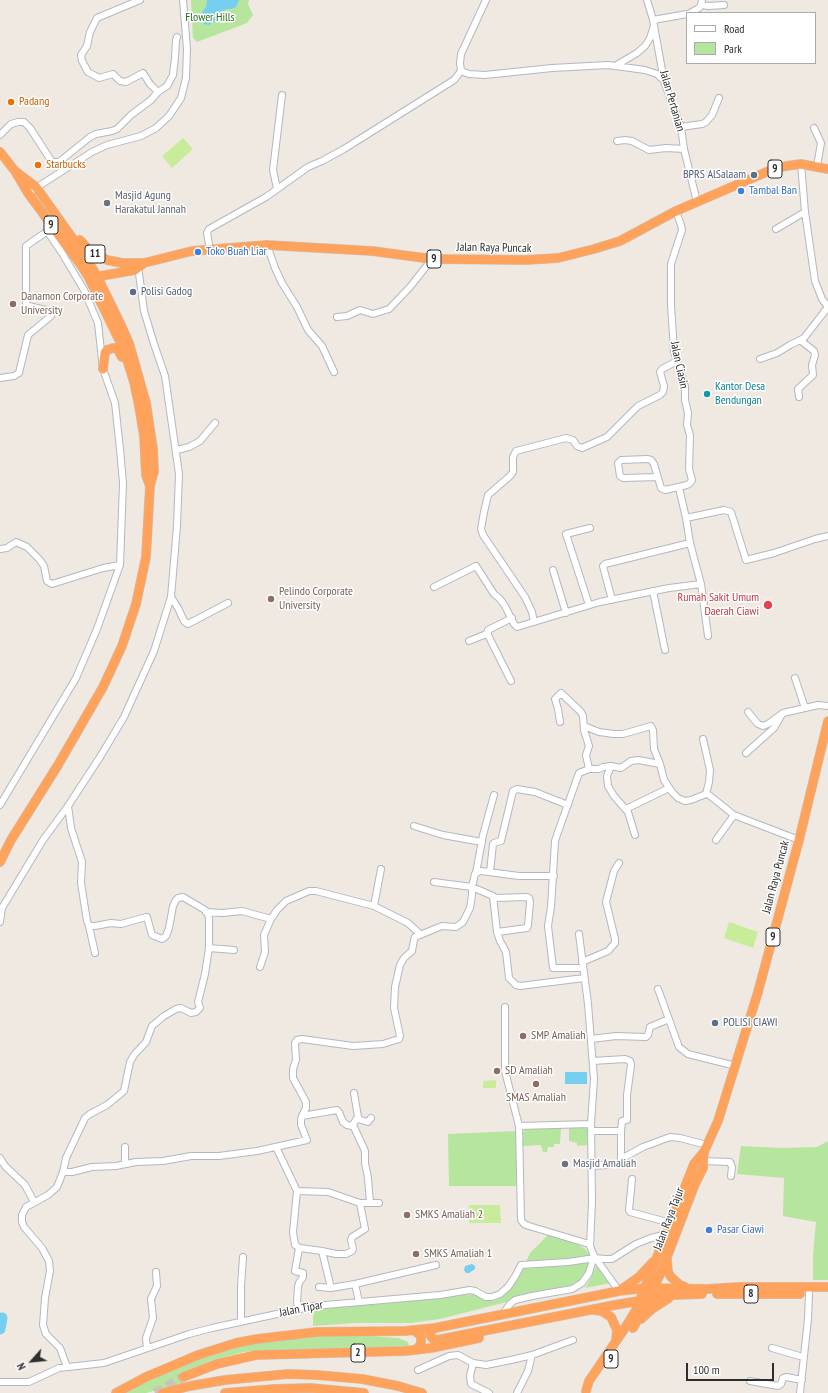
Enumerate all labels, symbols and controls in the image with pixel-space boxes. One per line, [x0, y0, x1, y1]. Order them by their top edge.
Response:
park label: Flower Hills [185, 11, 235, 25]
legend [686, 12, 816, 64]
text: Road [724, 21, 744, 36]
text: Park [724, 41, 742, 56]
street label: Jalan Pertanian [656, 69, 688, 133]
place label: Padang [19, 95, 49, 109]
marker: Padang [6, 97, 16, 107]
place label: Starbucks [46, 158, 86, 172]
marker: Starbucks [33, 160, 43, 170]
road number: 9 [768, 160, 782, 178]
place label: BPRS AlSalaam [683, 168, 746, 182]
marker: BPRS AlSalaam [749, 170, 759, 180]
place label: Tambal Ban [749, 184, 797, 198]
marker: Tambal Ban [736, 186, 746, 196]
place label: Masjid Agung Harakatul Jannah [115, 189, 186, 217]
marker: Masjid Agung Harakatul Jannah [102, 198, 112, 208]
road number: 9 [44, 216, 58, 234]
street label: Jalan Raya Puncak [456, 240, 532, 256]
road number: 11 [85, 245, 105, 263]
place label: Toko Buah Liar [206, 245, 267, 259]
marker: Toko Buah Liar [193, 247, 203, 257]
road number: 9 [427, 250, 441, 268]
place label: Polisi Gadog [141, 285, 192, 299]
marker: Polisi Gadog [128, 287, 138, 297]
place label: Danamon Corporate University [21, 290, 103, 318]
marker: Danamon Corporate University [8, 299, 18, 309]
street label: Jalan Ciasin [667, 340, 691, 390]
place label: Kantor Desa Bendungan [715, 380, 765, 408]
marker: Kantor Desa Bendungan [702, 389, 712, 399]
place label: Pelindo Corporate University [279, 585, 353, 613]
place label: Rumah Sakit Umum Daerah Ciawi [677, 591, 759, 619]
marker: Pelindo Corporate University [266, 594, 276, 604]
marker: Rumah Sakit Umum Daerah Ciawi [762, 599, 774, 611]
street label: Jalan Raya Puncak [759, 839, 793, 915]
road number: 9 [766, 928, 780, 946]
place label: POLISI CIAWI [723, 1016, 778, 1030]
marker: POLISI CIAWI [710, 1018, 720, 1028]
place label: SMP Amaliah [531, 1029, 586, 1043]
marker: SMP Amaliah [518, 1031, 528, 1041]
place label: SD Amaliah [505, 1064, 553, 1078]
marker: SD Amaliah [492, 1066, 502, 1076]
marker: SMAS Amaliah [531, 1079, 541, 1089]
place label: SMAS Amaliah [506, 1091, 566, 1105]
place label: Masjid Amaliah [573, 1157, 636, 1171]
marker: Masjid Amaliah [560, 1159, 570, 1169]
street label: Jalan Raya Tajur [650, 1186, 688, 1252]
place label: SMKS Amaliah 2 [415, 1208, 483, 1222]
marker: SMKS Amaliah 2 [402, 1210, 412, 1220]
place label: Pasar Ciawi [717, 1223, 764, 1237]
marker: Pasar Ciawi [704, 1225, 714, 1235]
place label: SMKS Amaliah 1 [424, 1247, 492, 1261]
marker: SMKS Amaliah 1 [411, 1249, 421, 1259]
road number: 8 [744, 1285, 758, 1303]
street label: Jalan Tipar [278, 1298, 324, 1320]
north arrow [12, 1341, 52, 1381]
road number: 2 [351, 1344, 365, 1362]
road number: 9 [604, 1350, 618, 1368]
scale bar [688, 1355, 776, 1381]
text: N [14, 1361, 29, 1372]
text: 100 m [693, 1362, 720, 1377]

